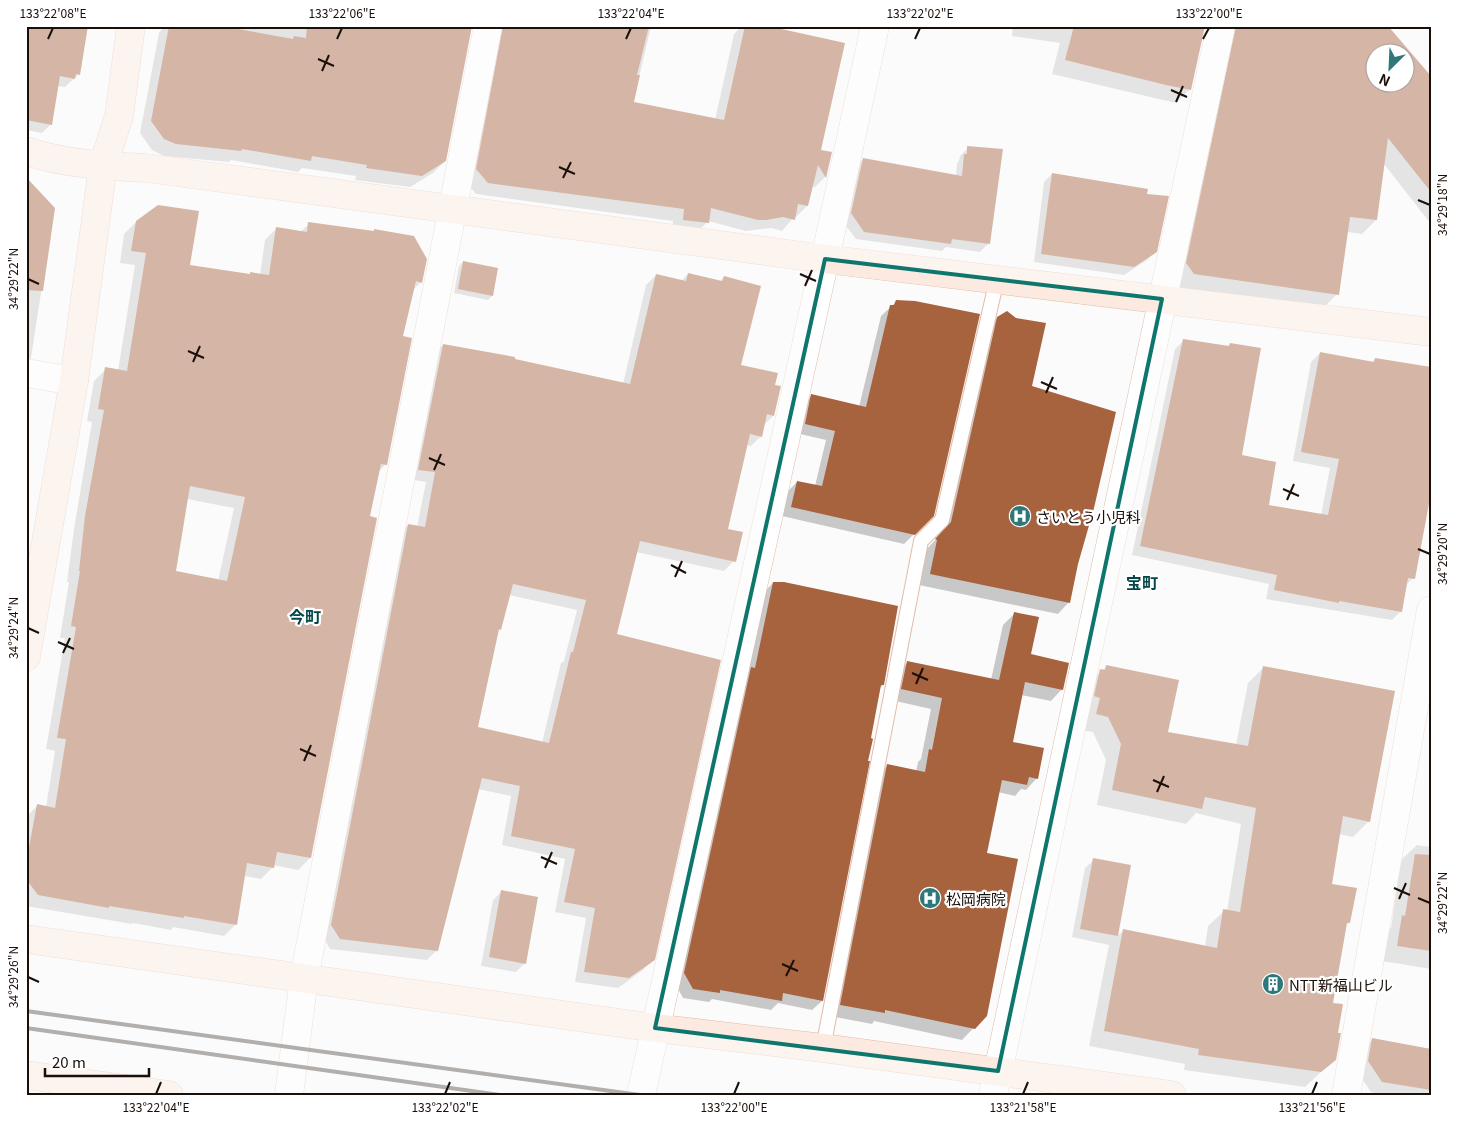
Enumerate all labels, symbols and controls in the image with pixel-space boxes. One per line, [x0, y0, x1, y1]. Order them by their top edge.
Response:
text: 133°22'08"E [19, 4, 87, 21]
text: 133°22'06"E [308, 4, 376, 21]
text: 133°22'04"E [597, 4, 665, 21]
text: 133°22'02"E [886, 4, 954, 21]
text: 133°22'00"E [1175, 4, 1243, 21]
north arrow [1364, 42, 1414, 92]
text: N [1375, 70, 1393, 92]
text: 34°29'18"N [1433, 174, 1450, 236]
text: 34°29'22"N [4, 248, 21, 310]
hospital icon: さいとう小児科 [1008, 504, 1032, 528]
place label: さいとう小児科 [1036, 506, 1141, 527]
text: 34°29'20"N [1433, 523, 1450, 585]
district label: 宝町 [1126, 570, 1158, 594]
text: 34°29'24"N [4, 597, 21, 659]
district label: 今町 [289, 604, 321, 628]
text: 34°29'22"N [1433, 872, 1450, 934]
hospital icon: 松岡病院 [918, 886, 942, 910]
place label: 松岡病院 [946, 888, 1006, 909]
text: 34°29'26"N [4, 946, 21, 1008]
building icon: NTT新福山ビル [1261, 972, 1285, 996]
place label: NTT新福山ビル [1289, 974, 1393, 995]
scale bar [45, 1046, 149, 1078]
text: 20 m [52, 1051, 86, 1072]
text: 133°22'04"E [122, 1098, 190, 1115]
text: 133°22'02"E [411, 1098, 479, 1115]
text: 133°22'00"E [700, 1098, 768, 1115]
text: 133°21'58"E [989, 1098, 1057, 1115]
text: 133°21'56"E [1278, 1098, 1346, 1115]

